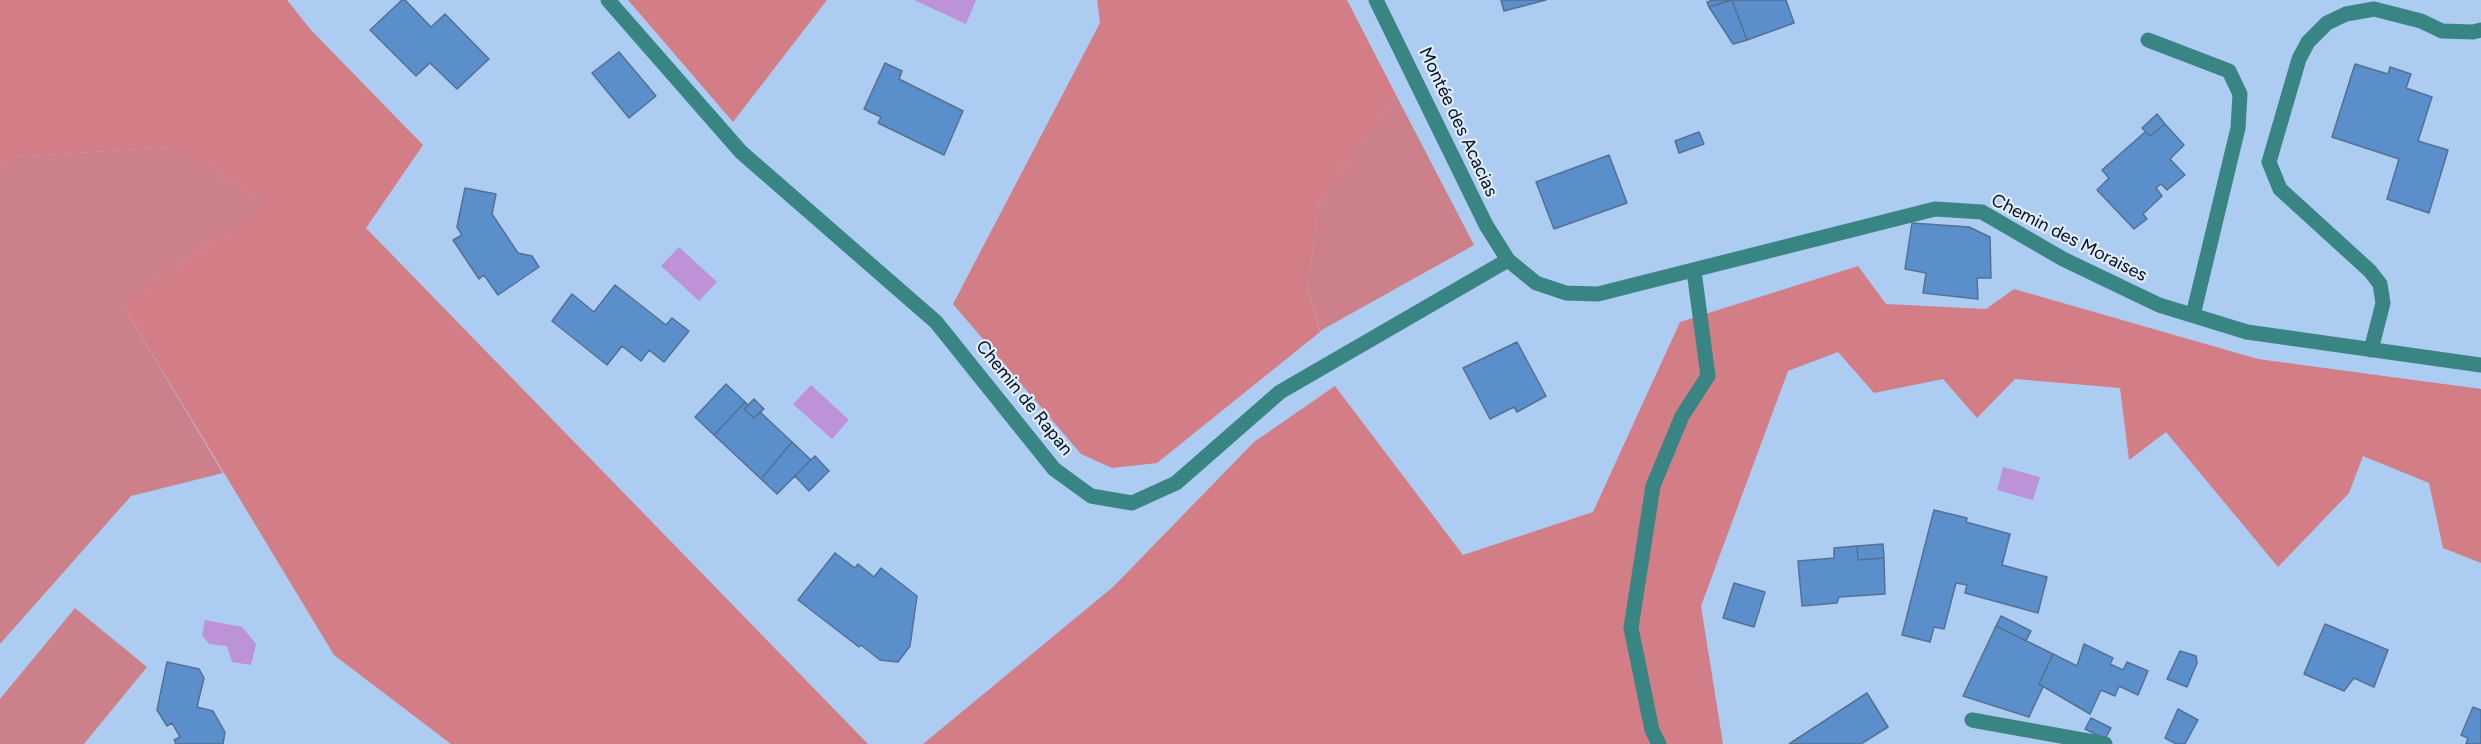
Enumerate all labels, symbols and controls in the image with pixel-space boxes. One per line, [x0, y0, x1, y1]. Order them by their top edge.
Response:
street label: Montée des Acacias [1414, 44, 1502, 200]
street label: Chemin des Moraises [1988, 189, 2150, 287]
street label: Chemin de Rapan [971, 336, 1077, 460]

